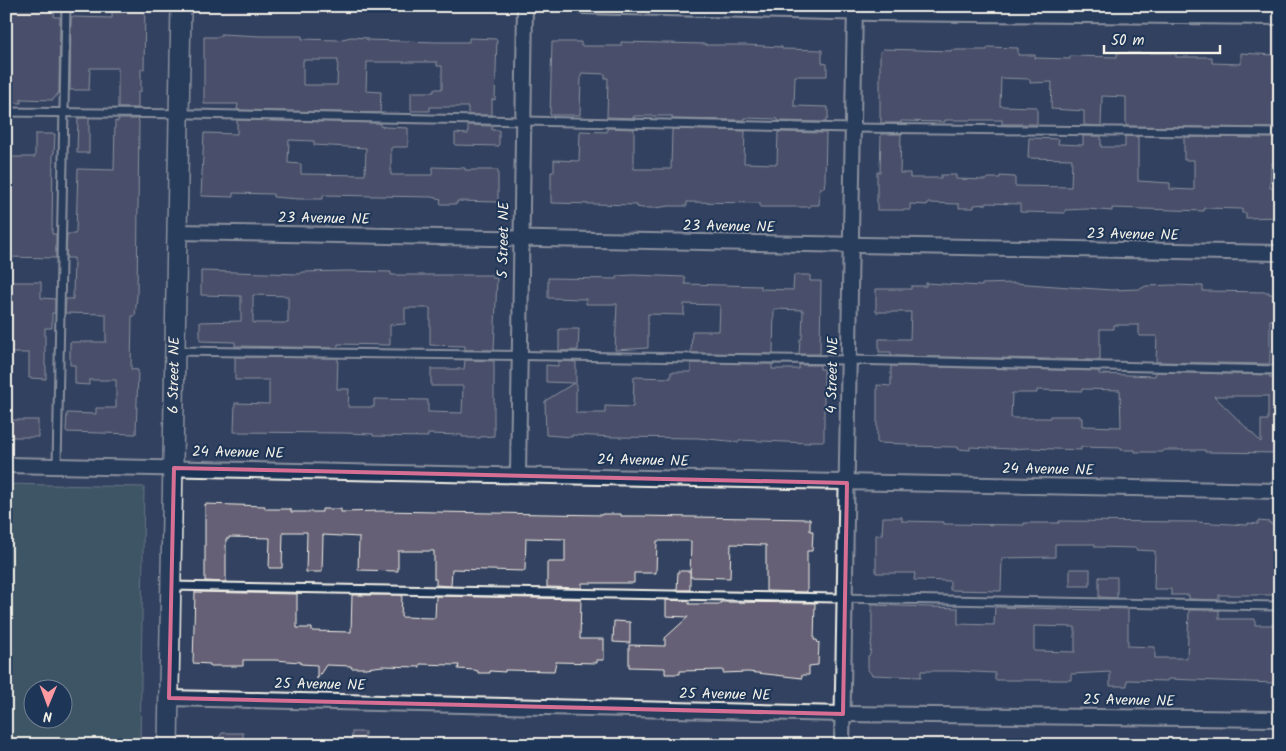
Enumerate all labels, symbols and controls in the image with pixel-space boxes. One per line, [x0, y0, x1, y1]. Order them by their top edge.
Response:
scale bar [1104, 22, 1220, 54]
text: 50 m [1111, 29, 1145, 53]
street label: 5 Street NE [491, 200, 517, 279]
street label: 23 Avenue NE [278, 206, 372, 232]
street label: 23 Avenue NE [683, 214, 777, 240]
street label: 23 Avenue NE [1087, 222, 1181, 248]
street label: 6 Street NE [162, 335, 187, 414]
street label: 4 Street NE [820, 335, 846, 414]
street label: 24 Avenue NE [192, 440, 285, 466]
street label: 24 Avenue NE [597, 448, 690, 474]
street label: 24 Avenue NE [1002, 457, 1095, 483]
street label: 25 Avenue NE [274, 672, 367, 698]
north arrow [22, 678, 72, 728]
street label: 25 Avenue NE [679, 682, 772, 708]
street label: 25 Avenue NE [1083, 688, 1176, 714]
text: N [43, 705, 52, 727]

